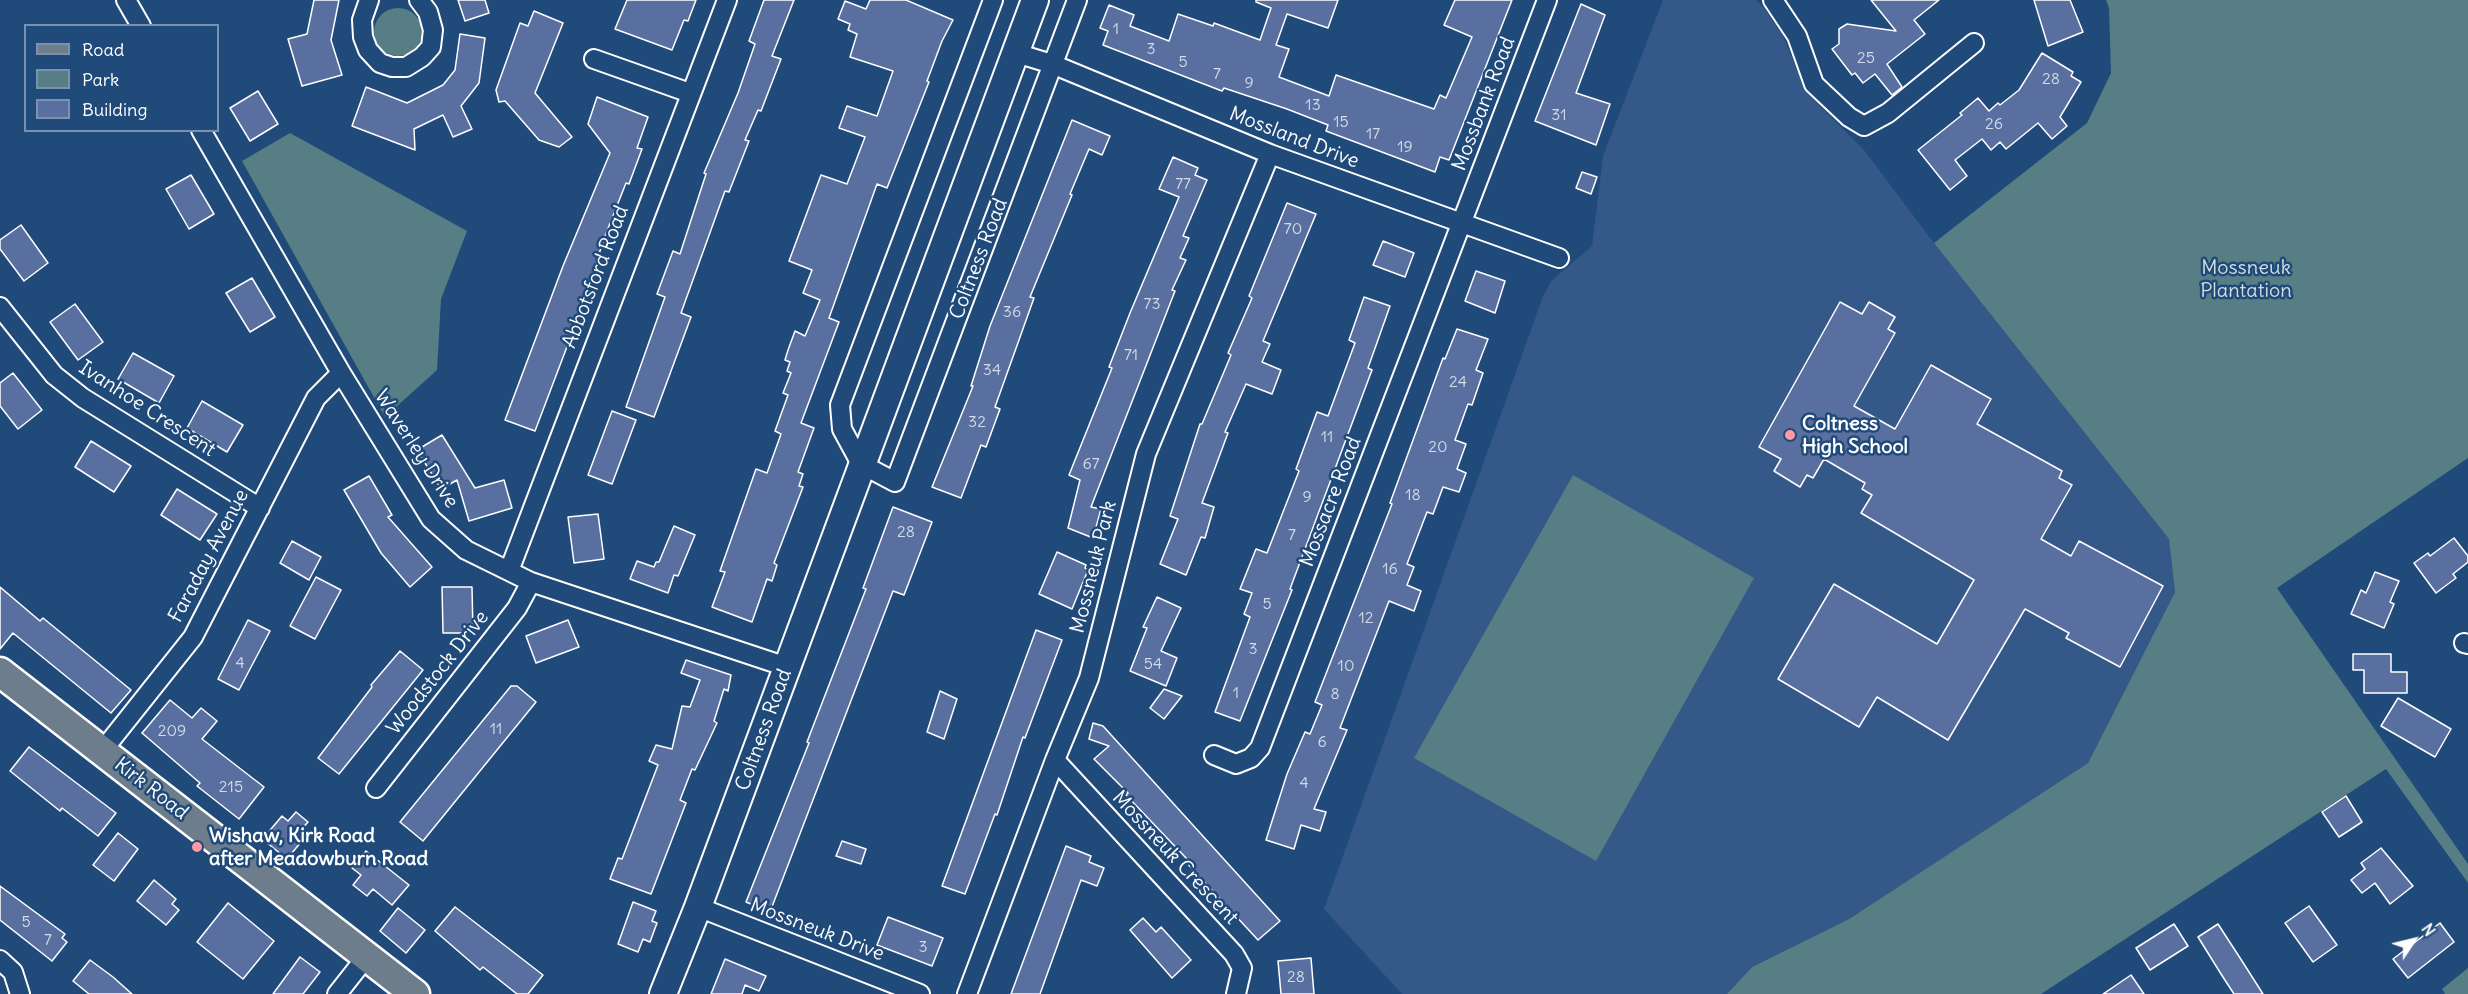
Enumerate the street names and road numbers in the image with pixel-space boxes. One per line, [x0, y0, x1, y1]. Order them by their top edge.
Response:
street label: Mossbank Road [1447, 34, 1521, 174]
street label: Mossland Drive [1226, 102, 1362, 174]
street label: Coltness Road [945, 195, 1013, 323]
street label: Abbotsford Road [558, 202, 634, 352]
street label: Ivanhoe Crescent [74, 356, 220, 462]
street label: Waverley Drive [369, 385, 463, 513]
street label: Mossacre Road [1295, 434, 1367, 570]
street label: Faraday Avenue [164, 485, 254, 627]
street label: Mossneuk Park [1066, 498, 1122, 636]
street label: Woodstock Drive [382, 606, 494, 740]
street label: Coltness Road [731, 666, 797, 794]
street label: Kirk Road [109, 753, 193, 825]
street label: Mossneuk Crescent [1107, 786, 1243, 930]
street label: Mossneuk Drive [747, 893, 887, 967]

